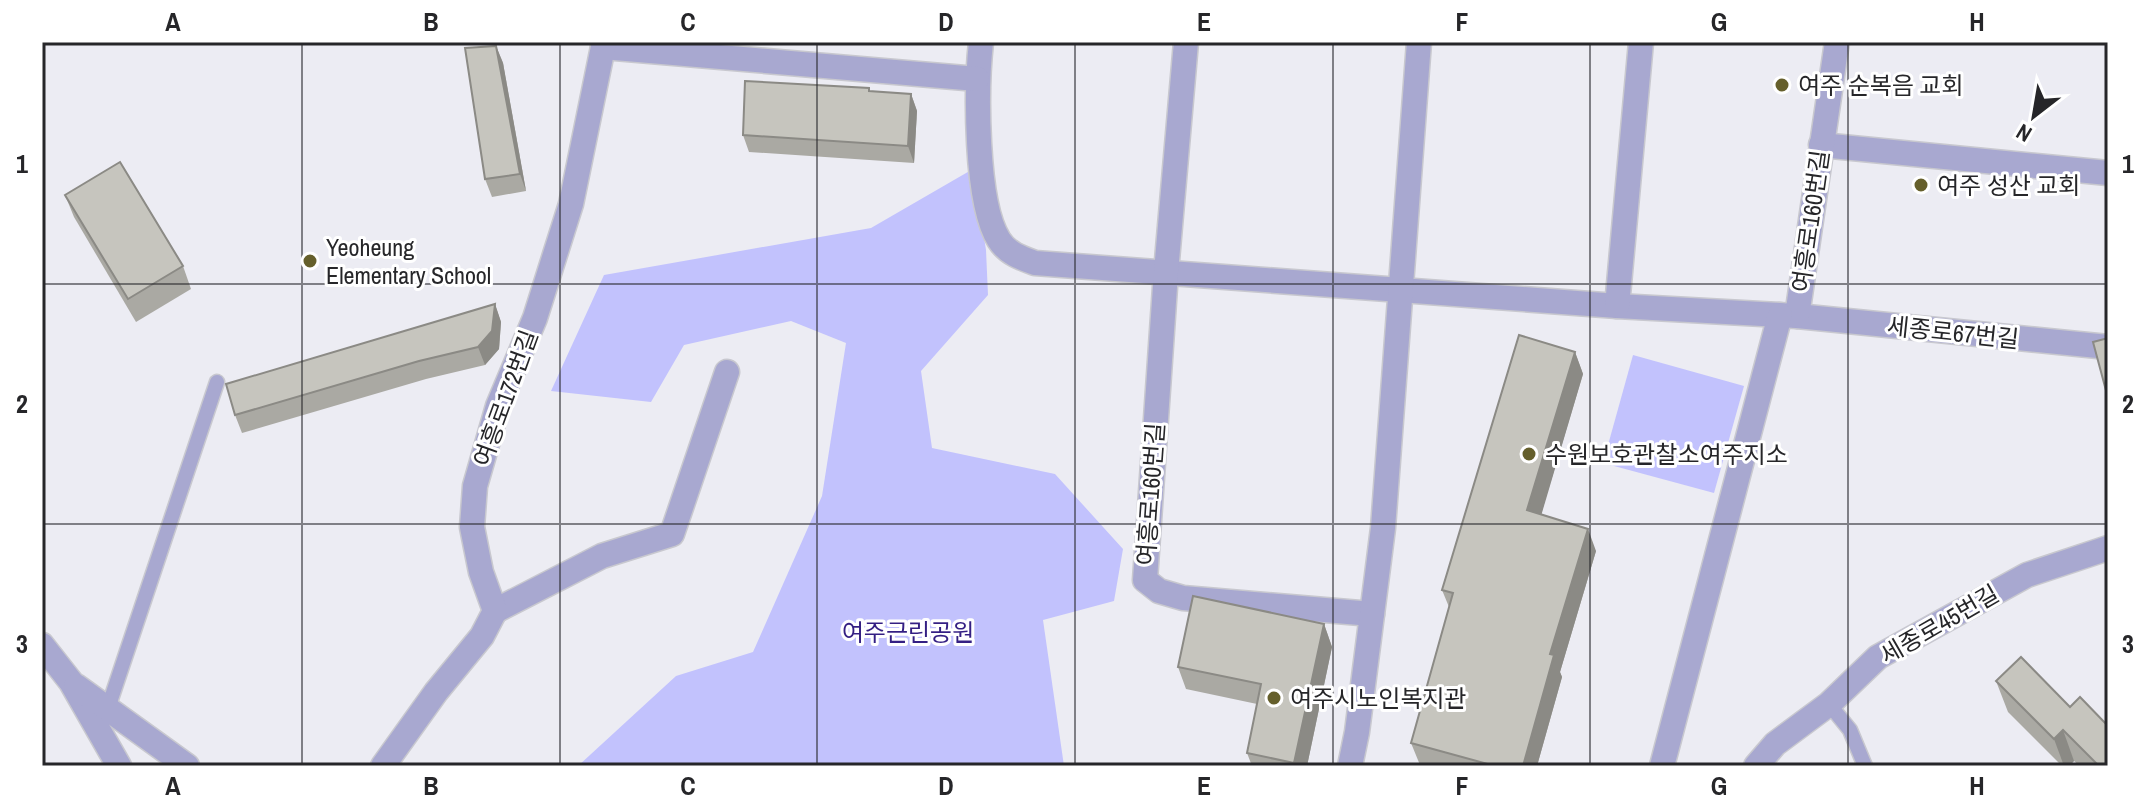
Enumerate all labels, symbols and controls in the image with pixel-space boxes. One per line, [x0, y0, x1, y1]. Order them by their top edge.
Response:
text: A [165, 4, 181, 39]
text: B [423, 4, 439, 39]
text: C [680, 4, 696, 39]
text: D [938, 4, 954, 39]
text: E [1197, 4, 1211, 39]
text: F [1455, 4, 1469, 39]
text: G [1711, 4, 1727, 39]
text: H [1969, 4, 1985, 39]
place label: 여주 순복음 교회 [1798, 69, 1964, 101]
marker: 여주 순복음 교회 [1773, 76, 1791, 94]
north arrow [1994, 76, 2074, 156]
text: N [2010, 117, 2037, 149]
text: 1 [16, 146, 28, 181]
text: 1 [2122, 146, 2134, 181]
street label: 여흥로160번길 [1784, 148, 1836, 294]
place label: 여주 성산 교회 [1937, 169, 2080, 201]
marker: 여주 성산 교회 [1912, 176, 1930, 194]
place label: Yeoheung Elementary School [326, 231, 491, 291]
marker: Yeoheung Elementary School [301, 252, 319, 270]
street label: 세종로67번길 [1886, 309, 2020, 355]
street label: 여흥로172번길 [465, 325, 545, 471]
text: 2 [16, 386, 28, 421]
text: 2 [2122, 386, 2134, 421]
street label: 여흥로160번길 [1129, 421, 1171, 567]
place label: 수원보호관찰소여주지소 [1545, 438, 1788, 470]
marker: 수원보호관찰소여주지소 [1520, 445, 1538, 463]
street label: 세종로45번길 [1874, 577, 2004, 671]
park label: 여주근린공원 [842, 616, 974, 648]
text: 3 [16, 626, 28, 661]
text: 3 [2122, 626, 2134, 661]
place label: 여주시노인복지관 [1290, 682, 1467, 714]
marker: 여주시노인복지관 [1265, 689, 1283, 707]
text: A [165, 768, 181, 803]
text: B [423, 768, 439, 803]
text: C [680, 768, 696, 803]
text: D [938, 768, 954, 803]
text: E [1197, 768, 1211, 803]
text: F [1455, 768, 1469, 803]
text: G [1711, 768, 1727, 803]
text: H [1969, 768, 1985, 803]

